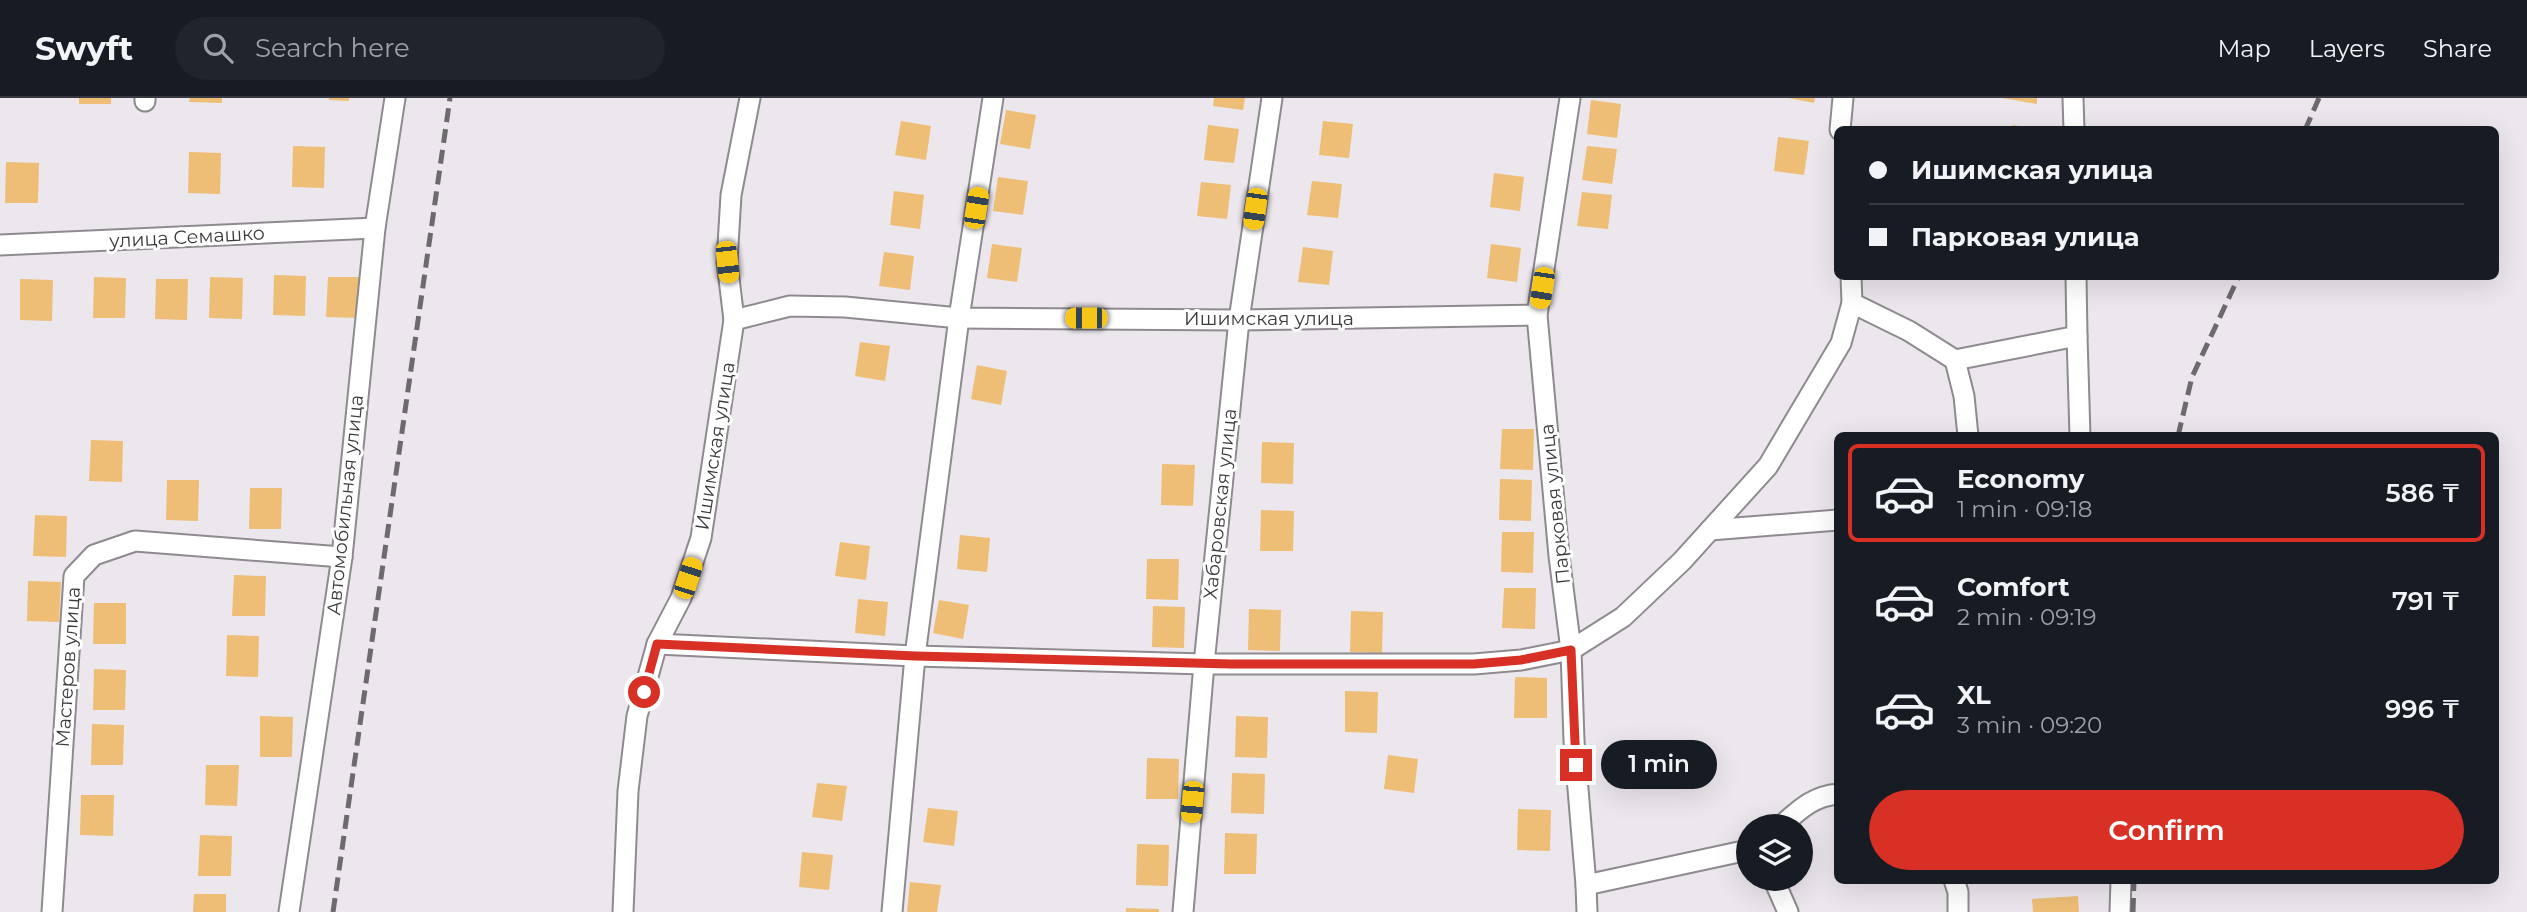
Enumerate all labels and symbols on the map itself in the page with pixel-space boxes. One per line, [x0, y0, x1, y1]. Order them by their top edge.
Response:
car [963, 186, 990, 230]
car [1242, 187, 1269, 231]
street label: улица Семашко [108, 221, 265, 253]
car [715, 240, 740, 284]
car [1529, 266, 1556, 310]
street label: Ишимская улица [1184, 307, 1354, 330]
car [1066, 308, 1108, 329]
street label: Ишимская улица [690, 360, 740, 532]
street label: Автомобильная улица [322, 394, 368, 616]
street label: Хабаровская улица [1199, 407, 1241, 601]
street label: Парковая улица [1535, 423, 1575, 585]
car [672, 555, 705, 601]
street label: Мастеров улица [51, 586, 85, 748]
route start [628, 676, 660, 708]
callout: 1 min [1600, 740, 1716, 790]
route end [1560, 749, 1592, 781]
car [1180, 780, 1205, 824]

